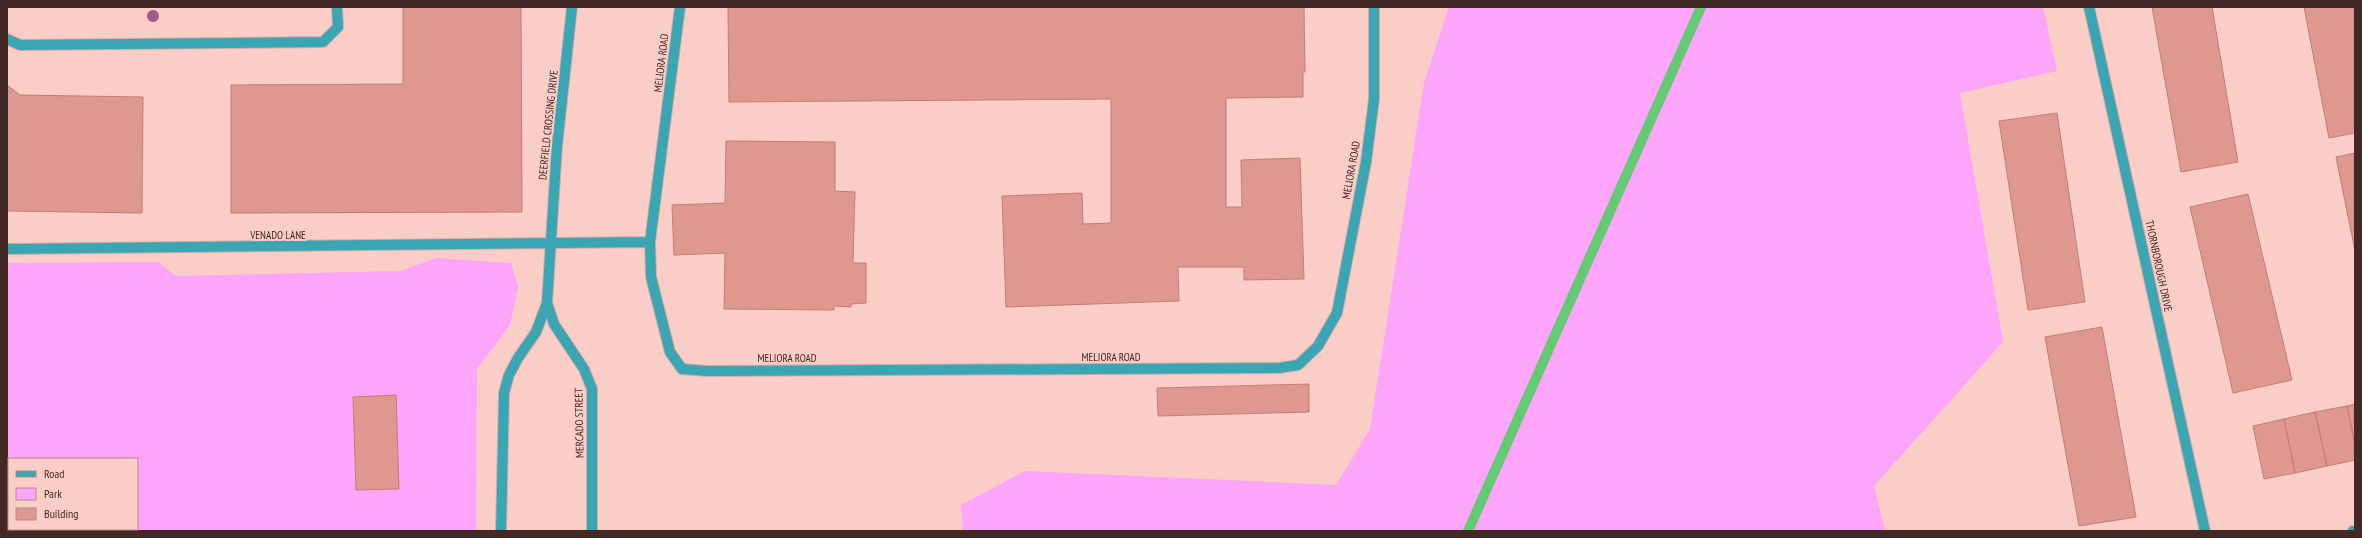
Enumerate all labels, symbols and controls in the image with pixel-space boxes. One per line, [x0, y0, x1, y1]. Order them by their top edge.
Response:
street label: MELIORA ROAD [650, 33, 672, 93]
street label: DEERFIELD CROSSING DRIVE [535, 69, 561, 180]
street label: MELIORA ROAD [1339, 140, 1363, 200]
street label: THORNBOROUGH DRIVE [2142, 219, 2176, 313]
street label: VENADO LANE [249, 228, 306, 242]
street label: MELIORA ROAD [1082, 350, 1141, 364]
street label: MELIORA ROAD [758, 351, 817, 365]
street label: MERCADO STREET [571, 388, 587, 458]
legend [8, 458, 138, 530]
text: Road [44, 466, 64, 481]
text: Park [44, 486, 62, 501]
text: Building [44, 506, 79, 521]

